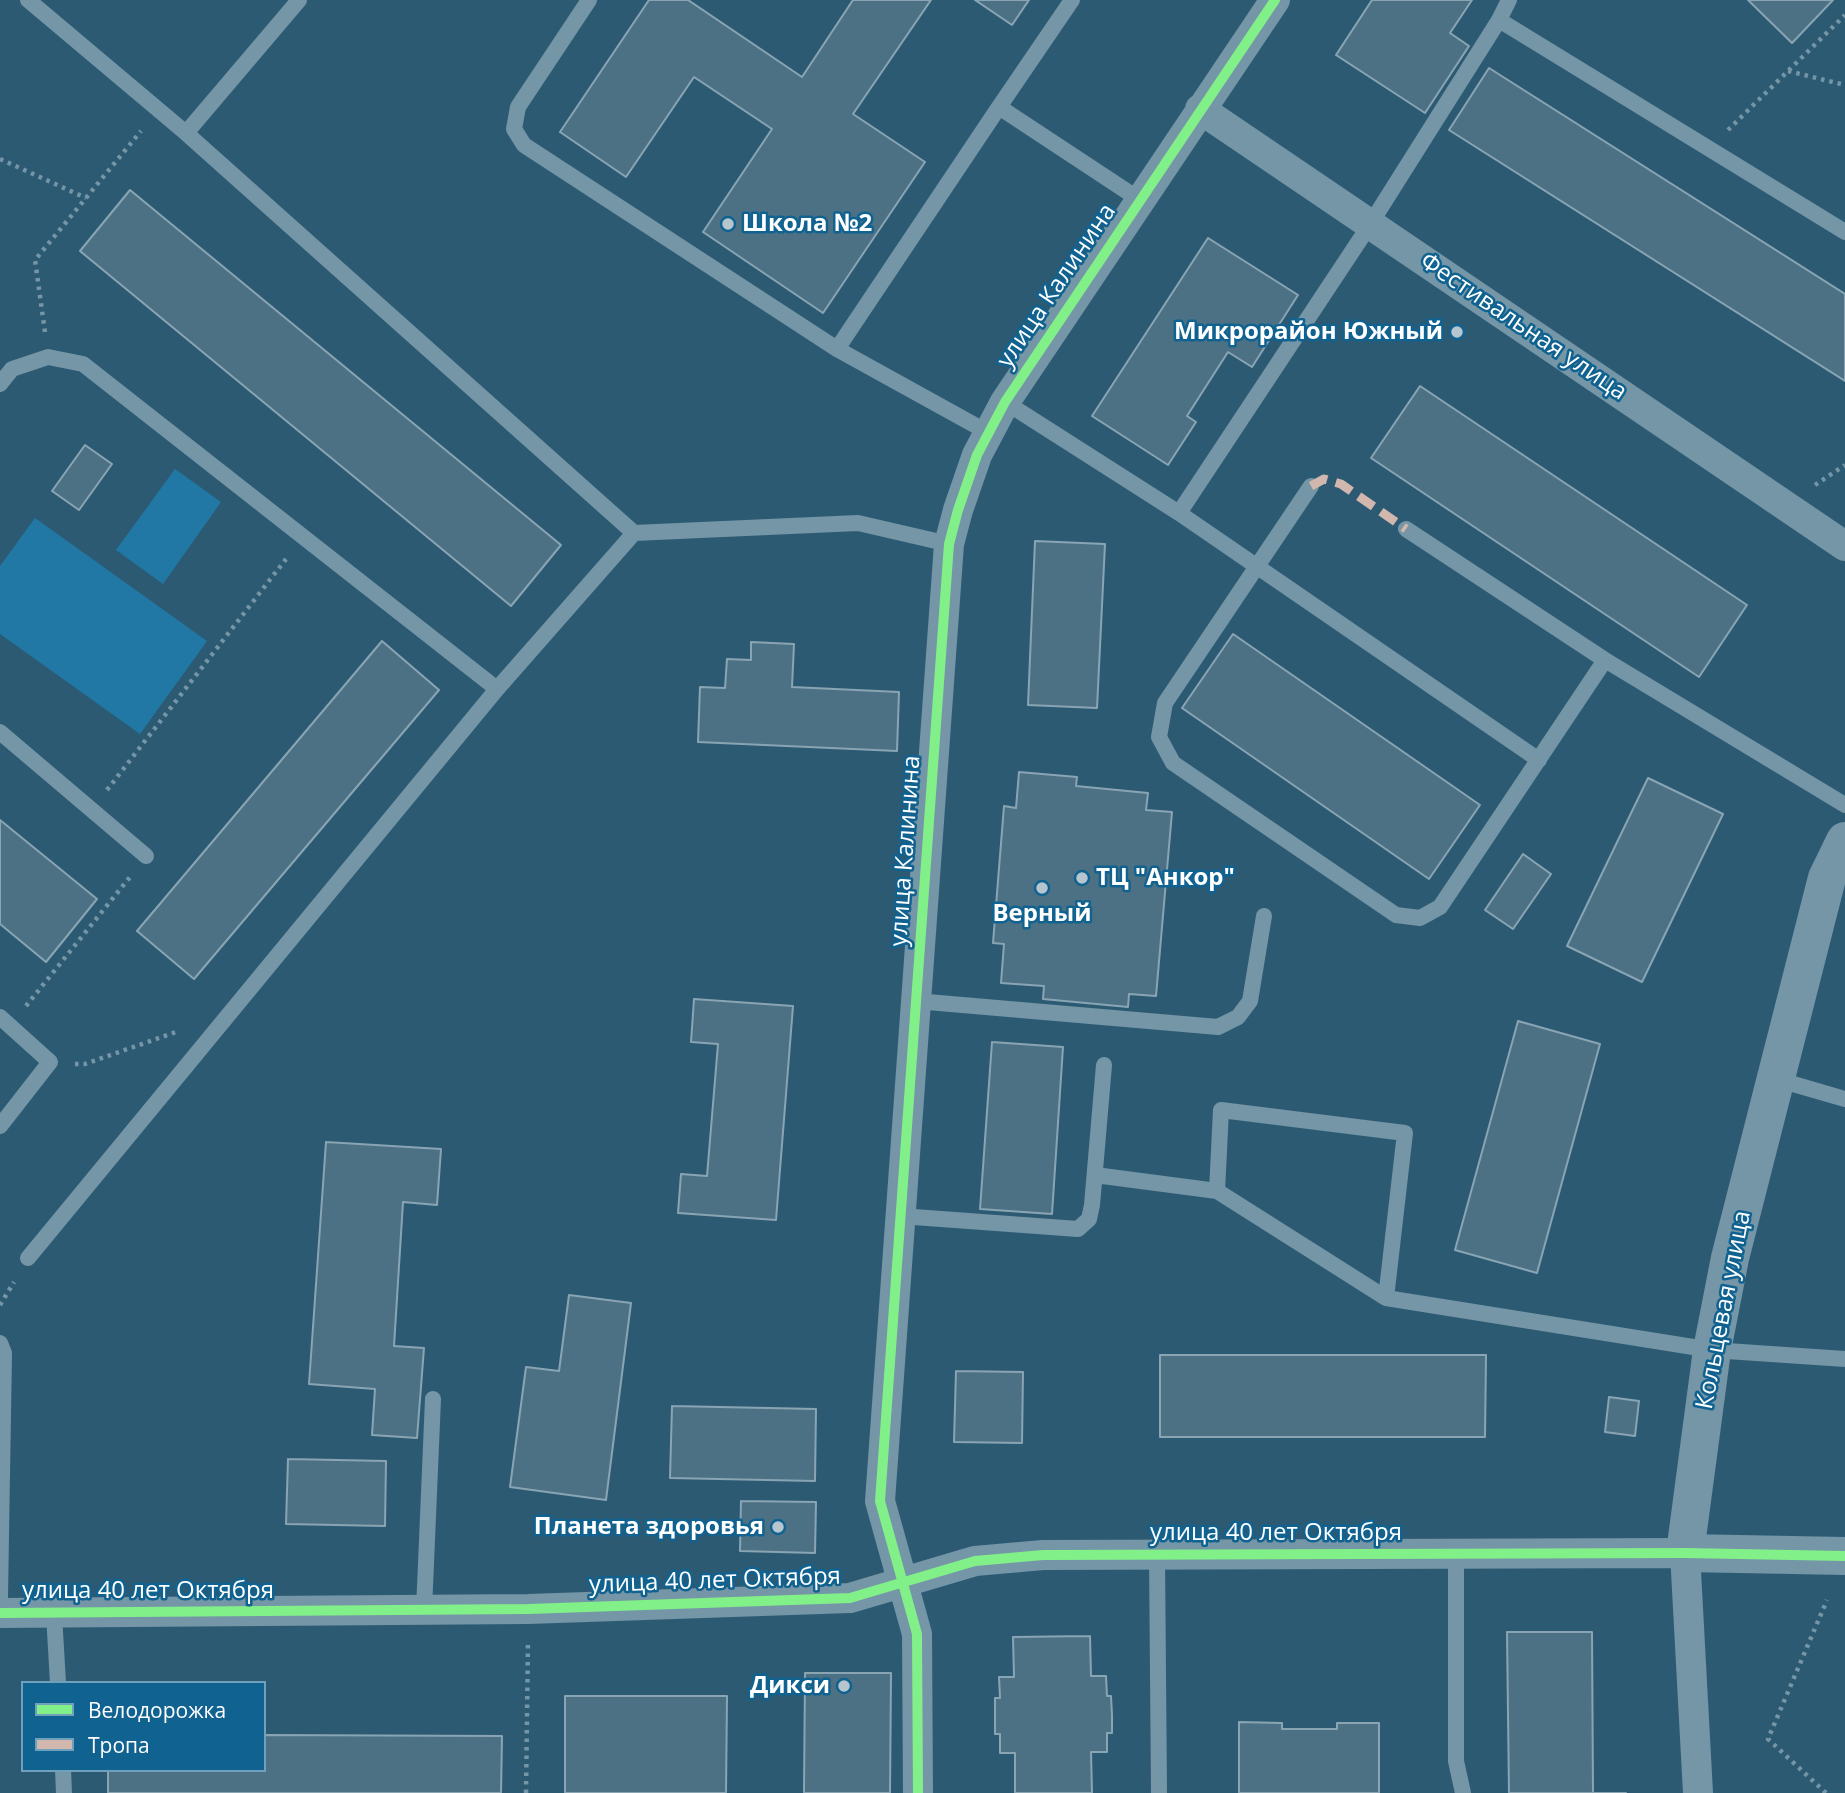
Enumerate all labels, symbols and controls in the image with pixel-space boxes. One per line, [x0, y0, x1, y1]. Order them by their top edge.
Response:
street label: улица Калинина [992, 199, 1122, 373]
place label: Школа №2 [742, 210, 872, 238]
marker: Школа №2 [720, 216, 736, 232]
street label: Фестивальная улица [1414, 247, 1632, 407]
place label: Микрорайон Южный [1174, 318, 1443, 346]
marker: Микрорайон Южный [1449, 324, 1465, 340]
street label: улица Калинина [885, 754, 927, 948]
place label: ТЦ "Анкор" [1096, 864, 1235, 892]
marker: ТЦ "Анкор" [1074, 870, 1090, 886]
marker: Верный [1034, 880, 1050, 896]
place label: Верный [992, 900, 1092, 928]
street label: Кольцевая улица [1691, 1208, 1757, 1412]
place label: Планета здоровья [534, 1513, 764, 1541]
marker: Планета здоровья [770, 1519, 786, 1535]
street label: улица 40 лет Октября [1150, 1519, 1402, 1547]
street label: улица 40 лет Октября [589, 1562, 841, 1600]
street label: улица 40 лет Октября [22, 1577, 274, 1605]
place label: Дикси [750, 1672, 830, 1700]
marker: Дикси [836, 1678, 852, 1694]
legend [21, 1681, 266, 1772]
text: Велодорожка [88, 1696, 226, 1724]
text: Тропа [88, 1731, 150, 1759]

